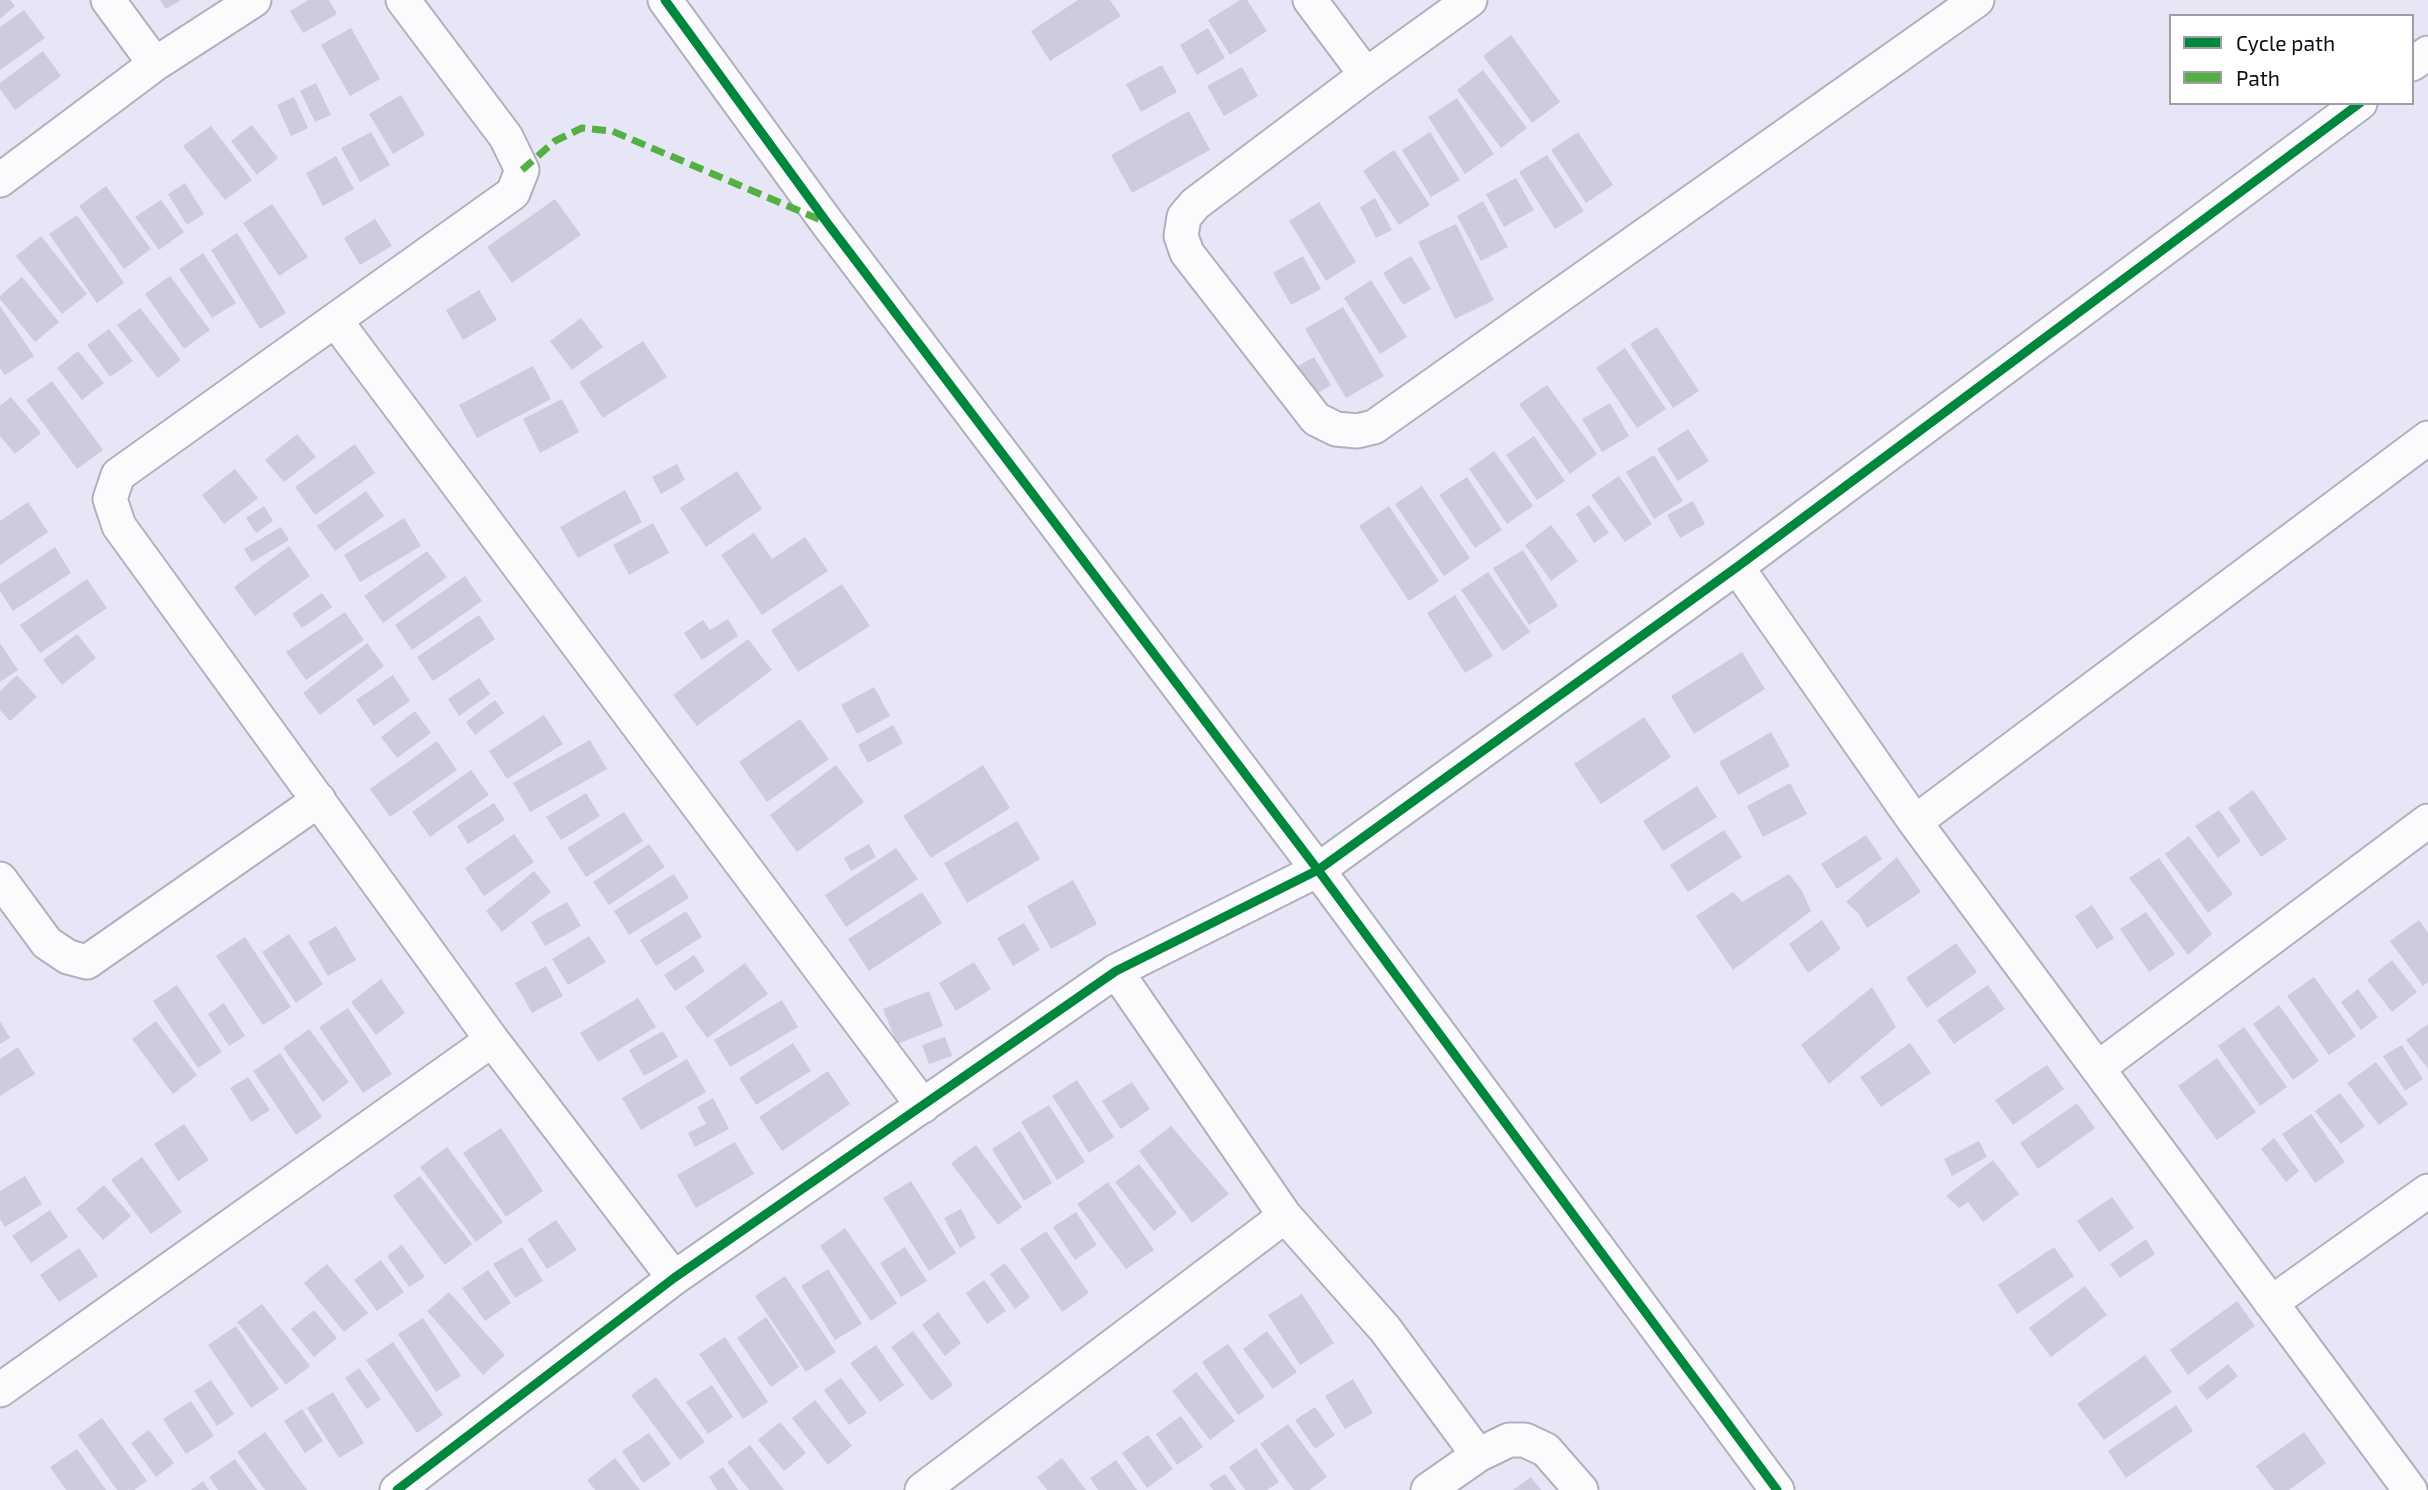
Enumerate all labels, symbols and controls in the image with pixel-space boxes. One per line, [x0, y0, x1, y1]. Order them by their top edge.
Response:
legend [2169, 14, 2414, 105]
text: Cycle path [2236, 30, 2335, 55]
text: Path [2236, 65, 2280, 90]

